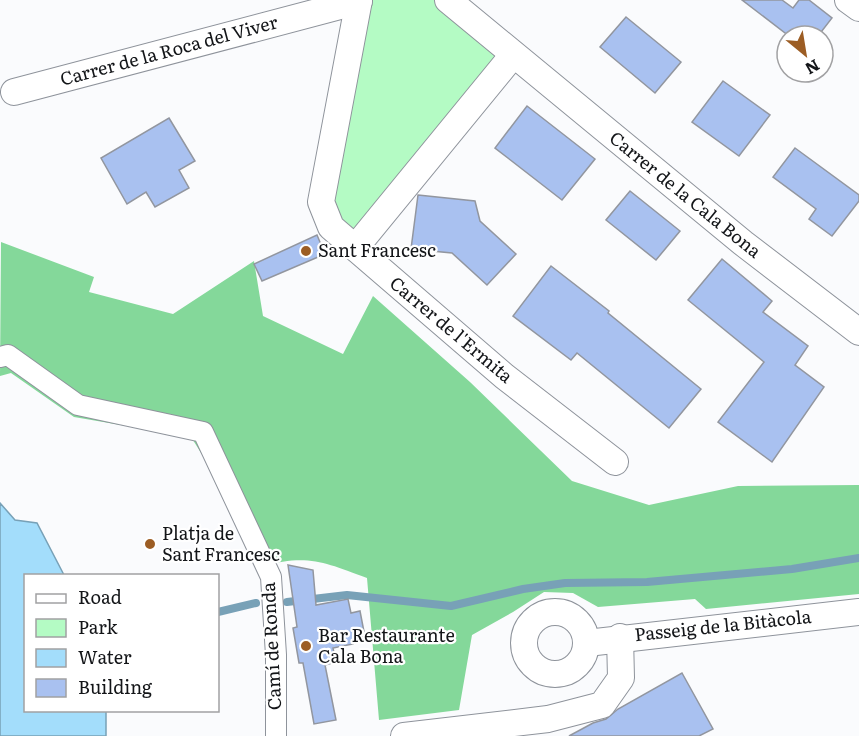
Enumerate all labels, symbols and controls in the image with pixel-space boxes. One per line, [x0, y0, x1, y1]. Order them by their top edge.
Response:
street label: Carrer de la Roca del Viver [57, 7, 281, 92]
north arrow [775, 24, 835, 84]
text: N [801, 54, 825, 82]
street label: Carrer de la Cala Bona [604, 124, 768, 264]
place label: Sant Francesc [318, 236, 436, 263]
marker: Sant Francesc [299, 244, 313, 258]
street label: Carrer de l'Ermita [384, 269, 520, 389]
place label: Platja de Sant Francesc [162, 519, 280, 567]
marker: Platja de Sant Francesc [143, 537, 157, 551]
legend [24, 574, 219, 712]
street label: Camí de Ronda [254, 581, 287, 711]
text: Road [78, 583, 122, 610]
street label: Passeig de la Bitàcola [633, 602, 813, 647]
text: Park [78, 613, 119, 640]
place label: Bar Restaurante Cala Bona [318, 621, 455, 669]
marker: Bar Restaurante Cala Bona [299, 639, 313, 653]
text: Water [78, 643, 132, 670]
text: Building [78, 673, 153, 700]

